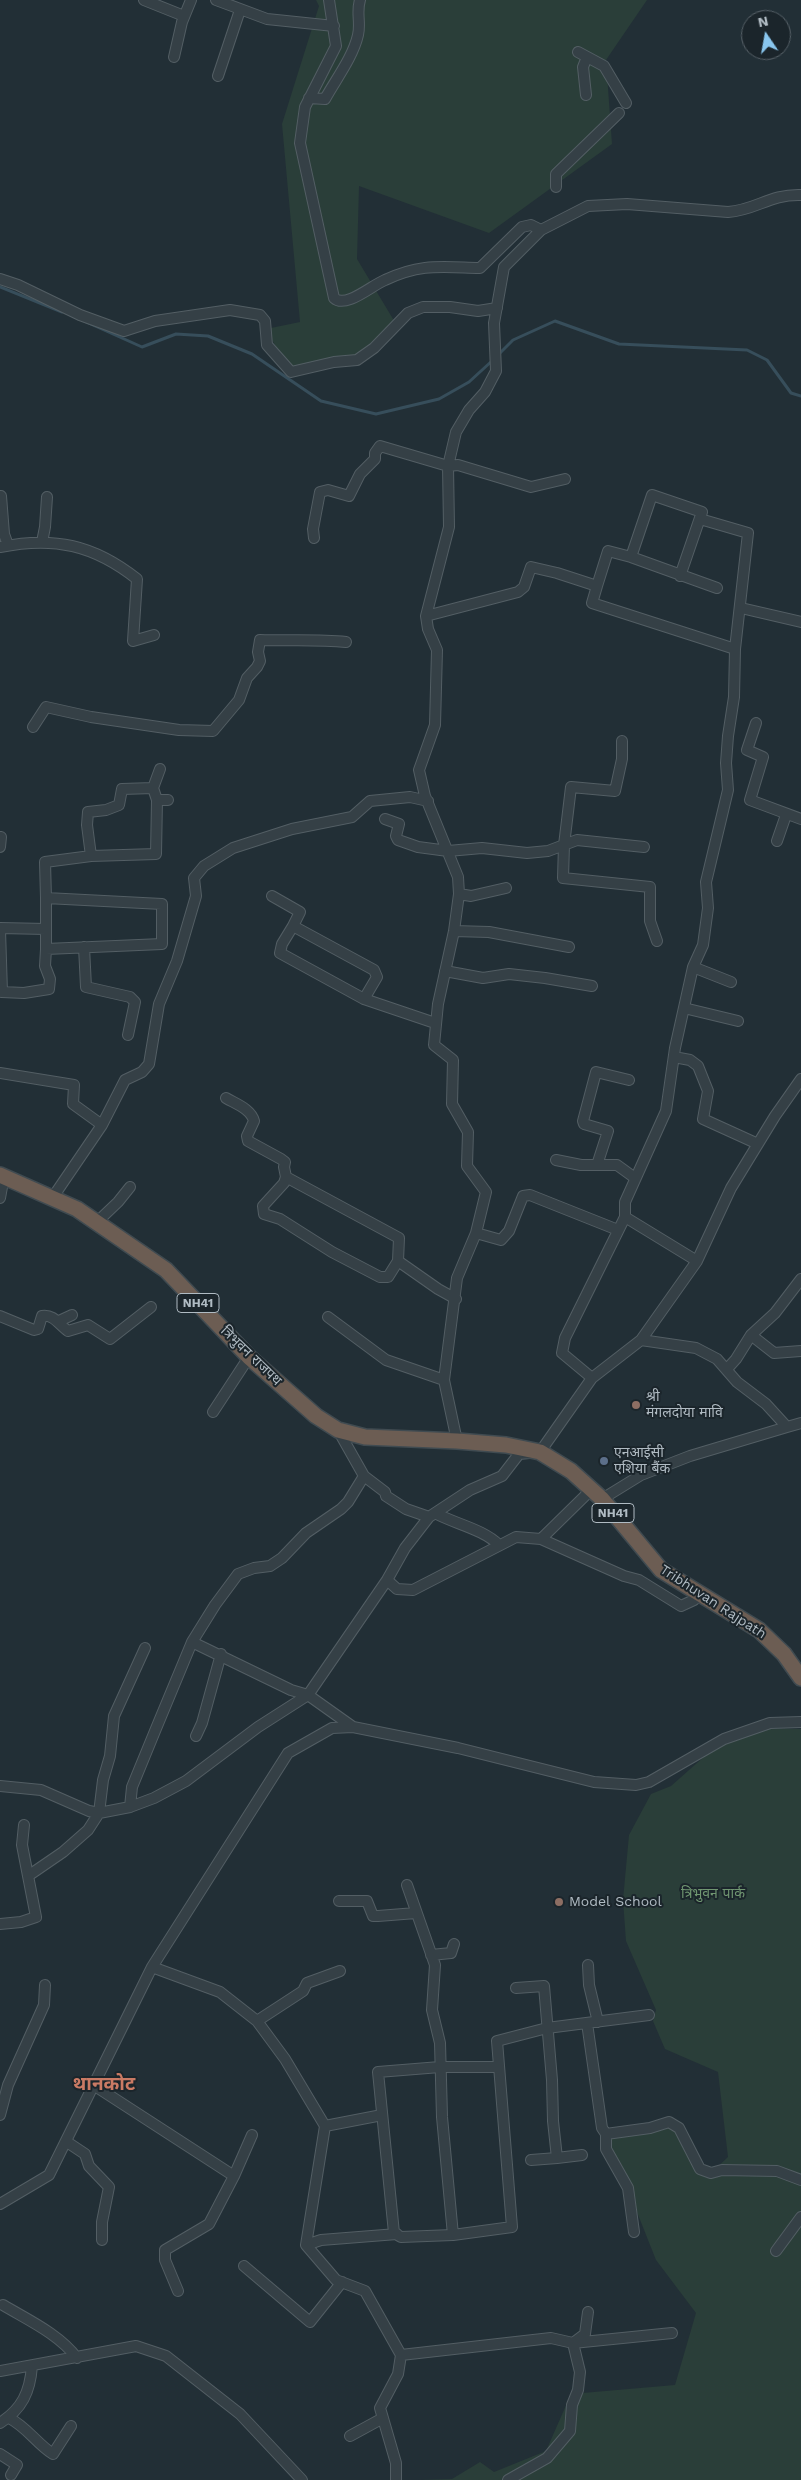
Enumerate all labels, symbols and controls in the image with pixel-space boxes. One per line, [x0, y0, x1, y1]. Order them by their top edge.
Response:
north arrow [741, 10, 791, 60]
text: N [756, 12, 770, 30]
road number: NH41 [177, 1294, 219, 1312]
street label: त्रिभुवन राजपथ [217, 1323, 285, 1389]
place label: श्री मंगलदोया मावि [646, 1389, 723, 1421]
marker: श्री मंगलदोया मावि [630, 1399, 642, 1411]
place label: एनआईसी एशिया बैंक [614, 1445, 670, 1478]
marker: एनआईसी एशिया बैंक [598, 1455, 610, 1467]
road number: NH41 [592, 1504, 634, 1522]
street label: Tribhuvan Rajpath [657, 1561, 769, 1643]
park label: त्रिभुवन पार्क [681, 1886, 745, 1902]
place label: Model School [569, 1894, 662, 1910]
marker: Model School [553, 1896, 565, 1908]
district label: थानकोट [73, 2073, 135, 2095]

